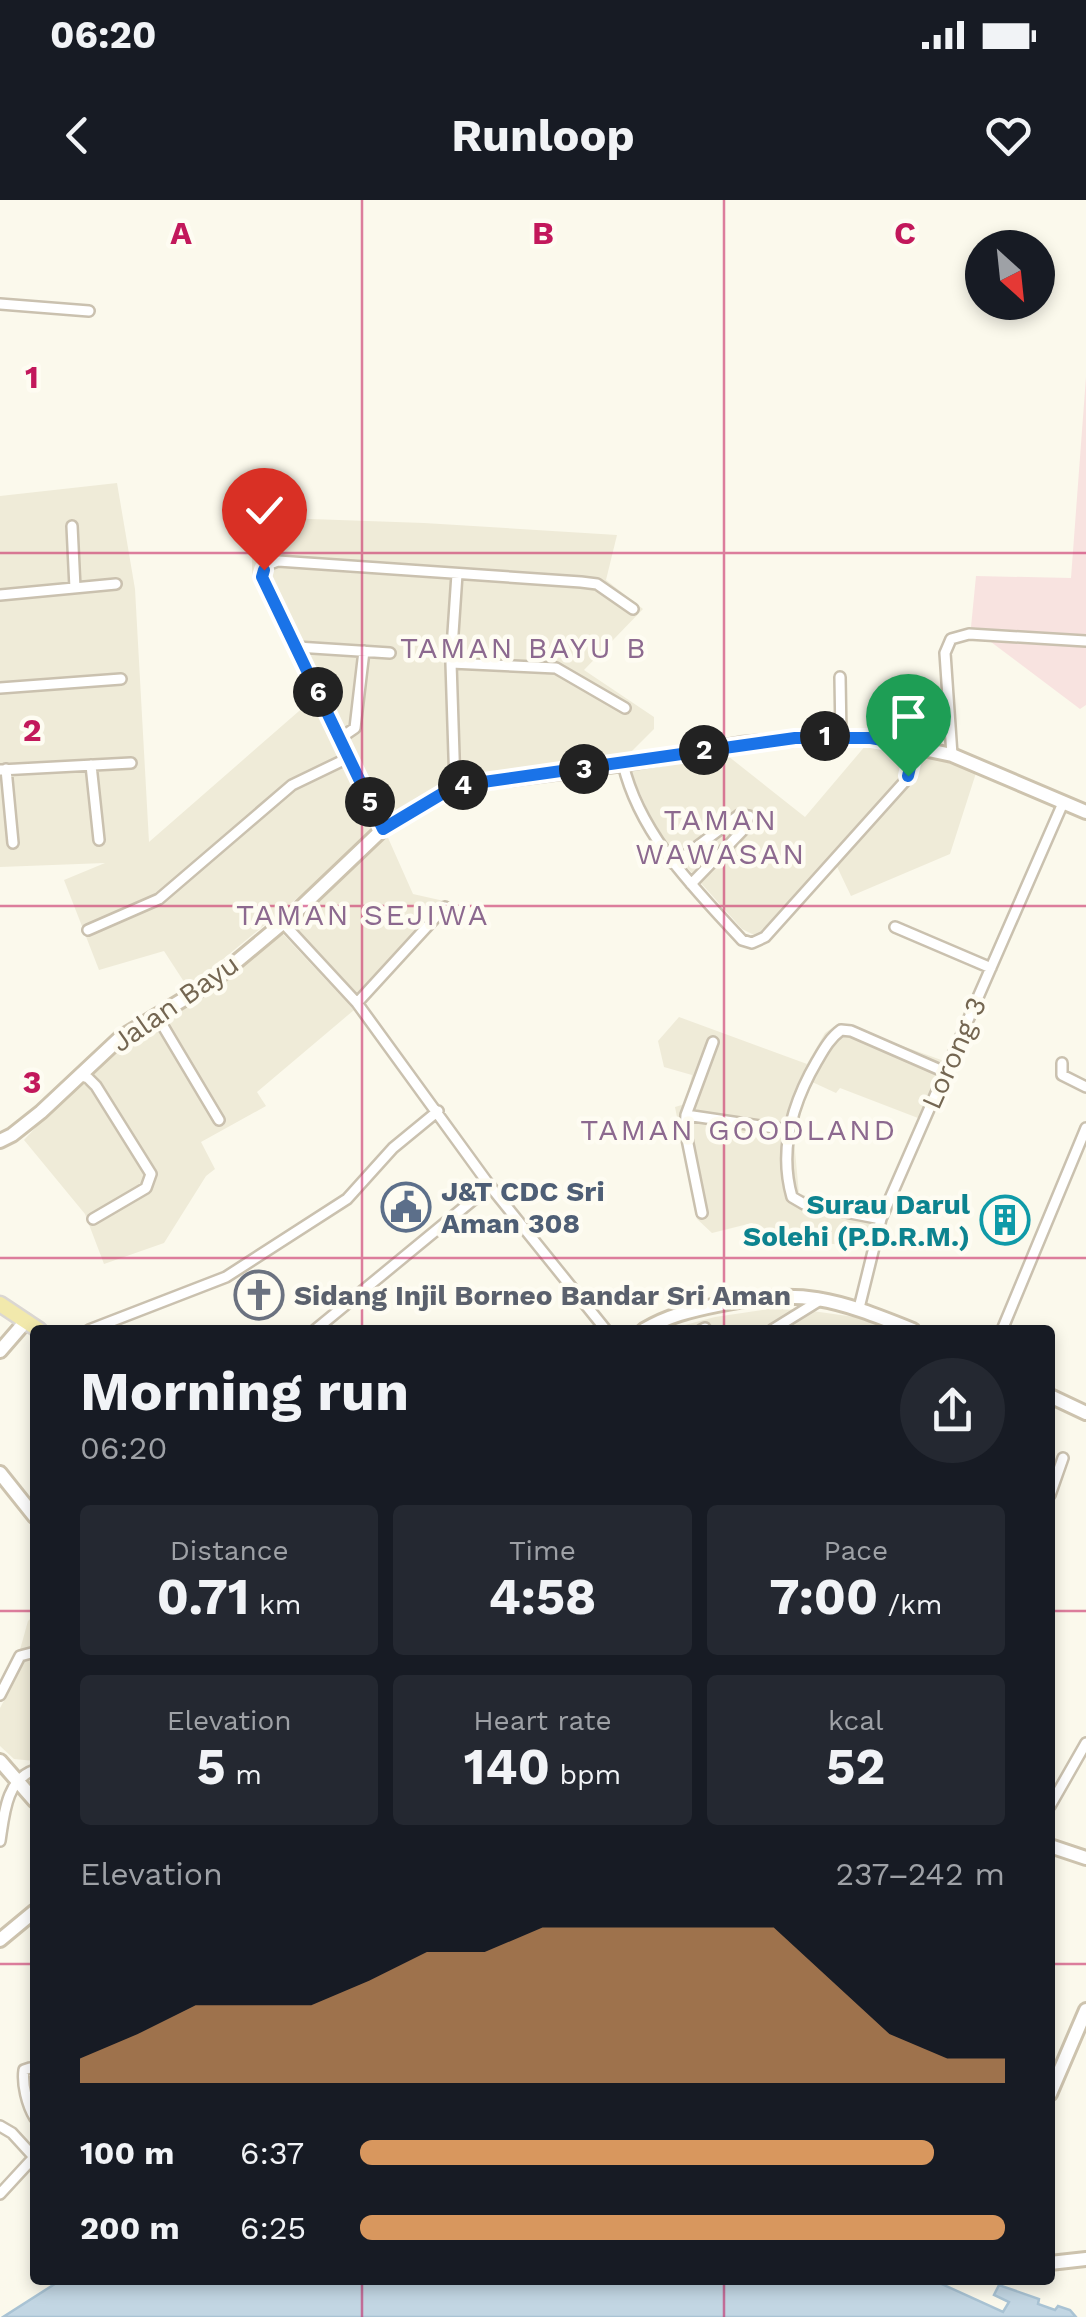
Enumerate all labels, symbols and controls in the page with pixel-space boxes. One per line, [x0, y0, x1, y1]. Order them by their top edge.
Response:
text: 06:20 [50, 13, 156, 57]
icon: back [50, 108, 105, 163]
icon: heart [981, 108, 1036, 163]
text: Runloop [451, 109, 635, 162]
text: A [170, 214, 192, 252]
text: B [532, 214, 554, 252]
text: C [894, 214, 916, 252]
north arrow [965, 230, 1055, 320]
map controls [965, 230, 1055, 320]
text: 1 [25, 358, 39, 396]
pin [222, 468, 307, 571]
icon: check [237, 483, 292, 538]
district label: TAMAN BAYU B [400, 630, 648, 665]
pin: 6 [293, 667, 343, 717]
pin [866, 674, 951, 777]
text: 6 [309, 675, 327, 708]
icon: arrive [881, 689, 936, 744]
text: 2 [22, 711, 42, 749]
pin: 1 [800, 711, 850, 761]
text: 1 [819, 719, 831, 752]
pin: 2 [679, 725, 729, 775]
text: 2 [696, 733, 712, 766]
pin: 3 [559, 744, 609, 794]
text: 3 [576, 752, 592, 785]
pin: 4 [438, 760, 488, 810]
text: 4 [454, 768, 472, 801]
pin: 5 [345, 777, 395, 827]
text: 5 [362, 785, 378, 818]
district label: TAMAN WAWASAN [635, 802, 807, 871]
district label: TAMAN SEJIWA [236, 897, 490, 932]
street label: Jalan Bayu [105, 947, 245, 1059]
street label: Lorong 3 [915, 992, 993, 1114]
text: 3 [23, 1063, 41, 1101]
district label: TAMAN GOODLAND [580, 1112, 898, 1147]
place label: J&T CDC Sri Aman 308 [441, 1175, 605, 1240]
public building icon: J&T CDC Sri Aman 308 [380, 1181, 432, 1233]
place label: Surau Darul Solehi (P.D.R.M.) [743, 1188, 971, 1253]
building icon: Surau Darul Solehi (P.D.R.M.) [979, 1194, 1031, 1246]
church icon: Sidang Injil Borneo Bandar Sri Aman [233, 1269, 285, 1321]
place label: Sidang Injil Borneo Bandar Sri Aman [294, 1279, 791, 1312]
button: share [900, 1358, 1005, 1463]
text: Morning run [80, 1359, 409, 1423]
text: 06:20 [80, 1429, 167, 1467]
text: Distance [170, 1534, 289, 1567]
text: Time [509, 1534, 576, 1567]
text: Pace [823, 1534, 888, 1567]
text: 0.71 [157, 1567, 249, 1626]
text: 4:58 [489, 1567, 596, 1626]
text: 7:00 [769, 1567, 878, 1626]
text: km [249, 1588, 301, 1621]
text: /km [878, 1588, 943, 1621]
text: Elevation [167, 1704, 292, 1737]
text: Heart rate [473, 1704, 612, 1737]
text: kcal [828, 1704, 884, 1737]
text: 5 [196, 1737, 226, 1796]
text: 140 [464, 1737, 550, 1796]
text: 52 [826, 1737, 885, 1796]
text: m [226, 1758, 262, 1791]
text: bpm [550, 1758, 621, 1791]
text: Elevation [80, 1855, 223, 1893]
text: 237–242 m [835, 1855, 1005, 1893]
text: 100 m [80, 2134, 174, 2172]
text: 6:37 [240, 2134, 304, 2172]
text: 200 m [80, 2209, 180, 2247]
text: 6:25 [240, 2209, 306, 2247]

